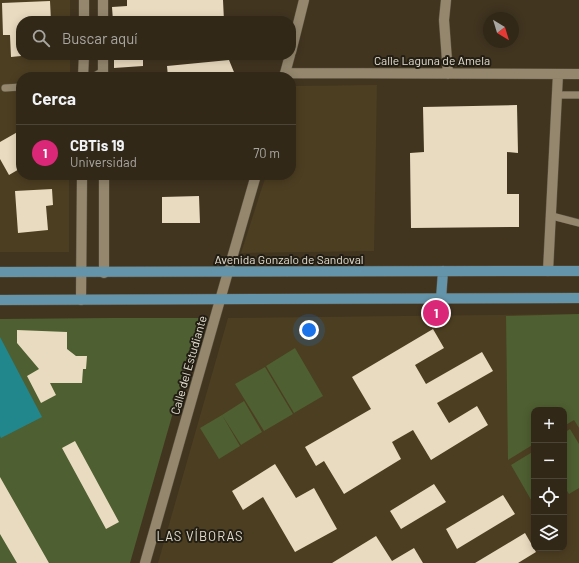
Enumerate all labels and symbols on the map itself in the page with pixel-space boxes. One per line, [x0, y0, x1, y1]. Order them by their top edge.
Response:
north arrow [483, 12, 519, 48]
street label: Calle Laguna de Amela [374, 53, 490, 67]
street label: Avenida Gonzalo de Sandoval [214, 252, 364, 266]
pin: 1 [423, 298, 449, 328]
street label: Calle del Estudiante [167, 314, 209, 416]
your location [299, 320, 319, 340]
district label: LAS VÍBORAS [156, 528, 244, 544]

